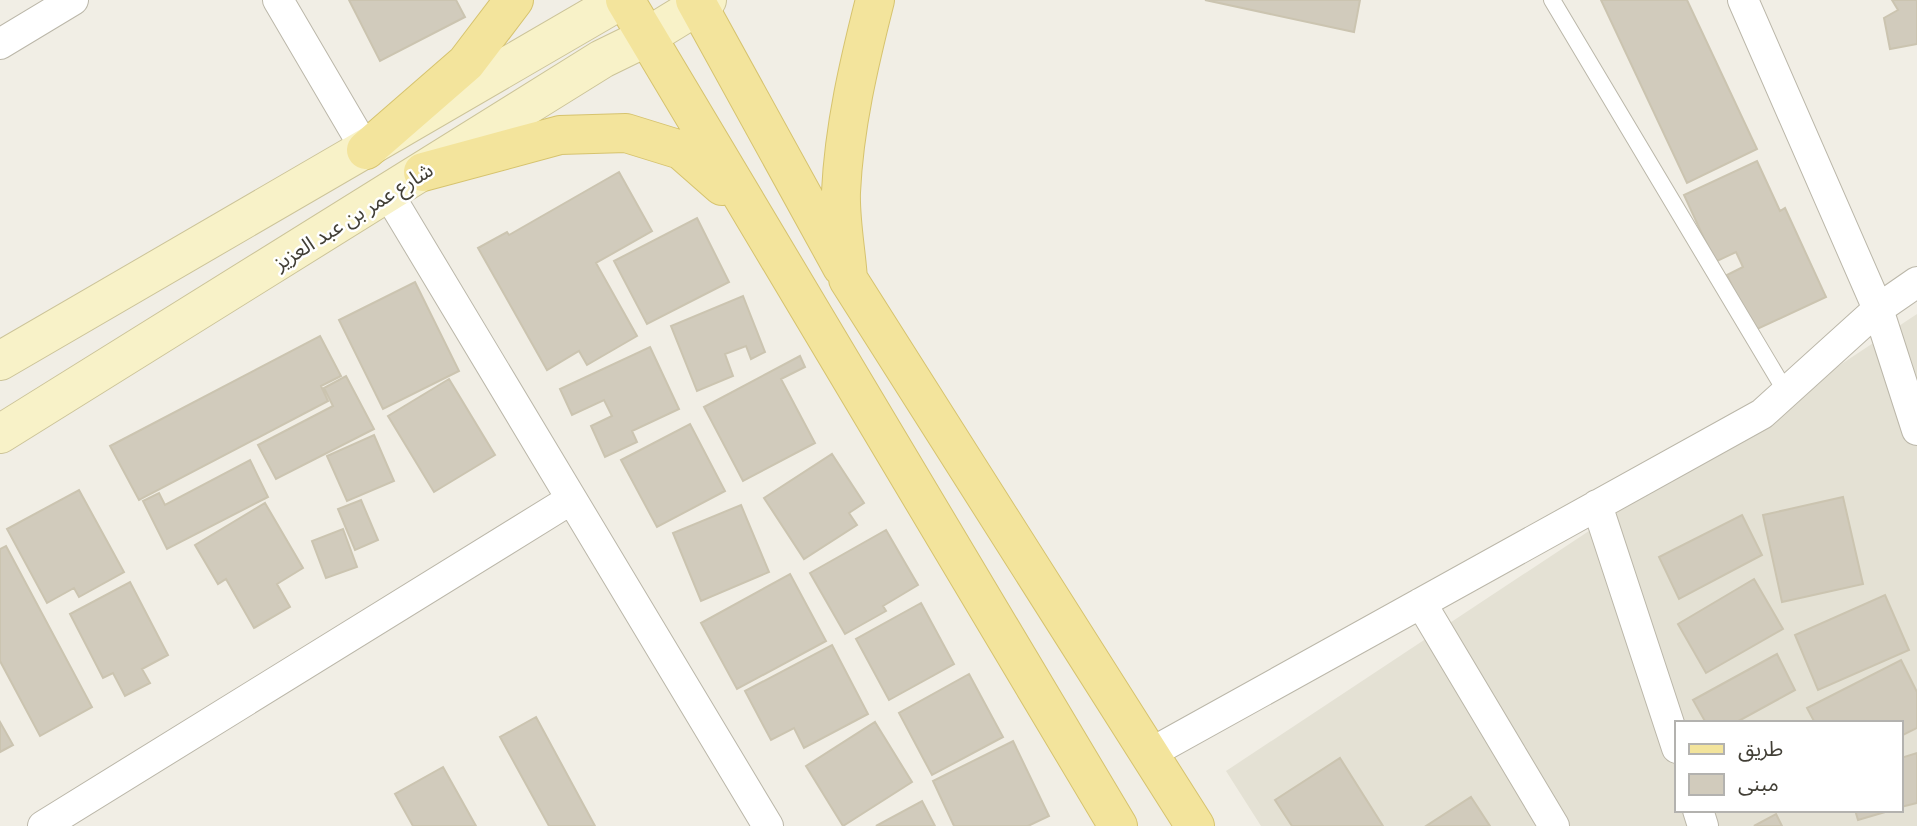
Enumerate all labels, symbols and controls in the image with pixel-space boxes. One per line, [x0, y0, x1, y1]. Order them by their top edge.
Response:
street label: شارع عمر بن عبد العزيز [267, 156, 439, 278]
legend [1675, 721, 1903, 812]
text: طريق [1738, 735, 1783, 762]
text: مبنى [1738, 770, 1779, 797]

